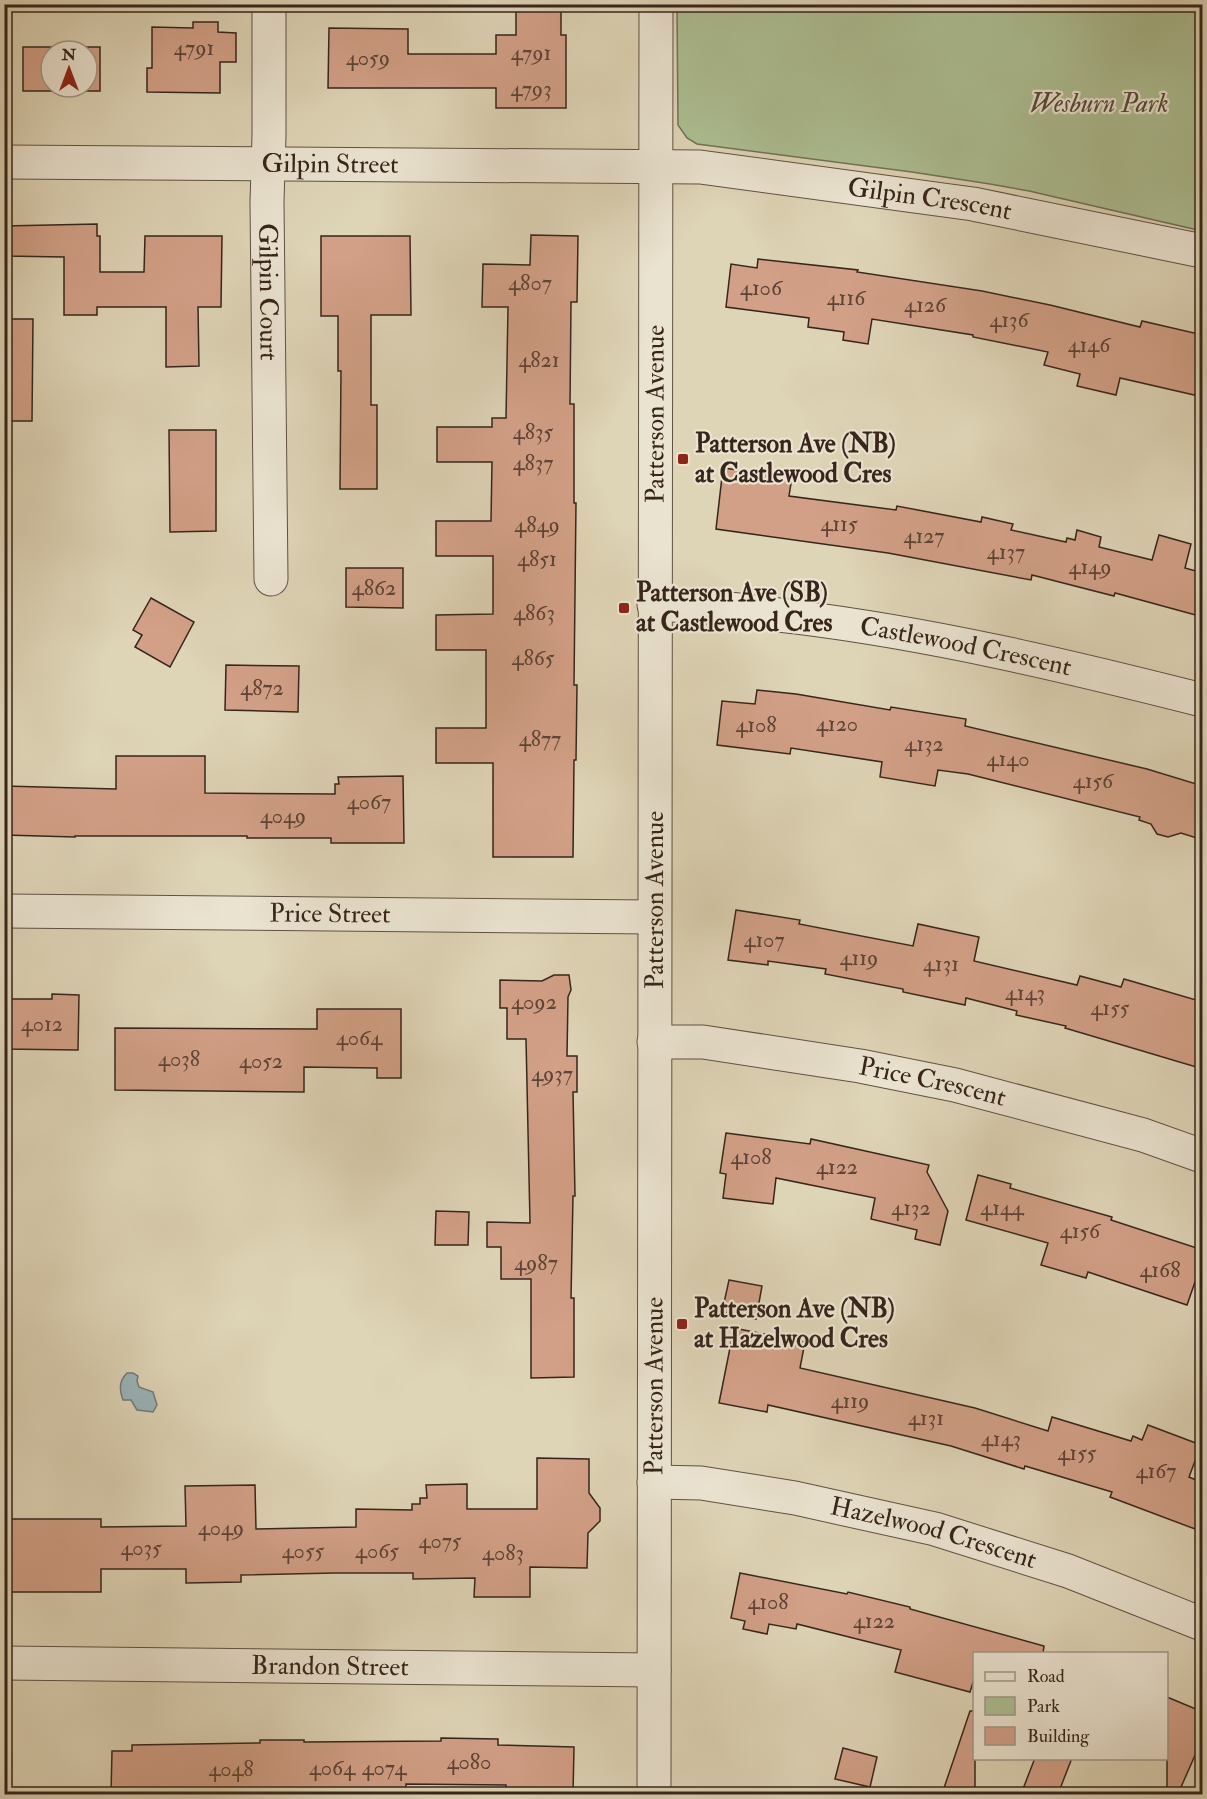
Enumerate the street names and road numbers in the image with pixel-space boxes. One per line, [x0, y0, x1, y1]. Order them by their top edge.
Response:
street label: Gilpin Street [261, 148, 399, 181]
street label: Gilpin Crescent [846, 171, 1015, 228]
street label: Gilpin Court [251, 223, 285, 361]
street label: Patterson Avenue [639, 325, 672, 503]
street label: Castlewood Crescent [858, 610, 1075, 684]
street label: Patterson Avenue [639, 811, 671, 989]
street label: Price Street [269, 897, 391, 931]
street label: Price Crescent [856, 1050, 1009, 1114]
street label: Patterson Avenue [638, 1297, 671, 1475]
street label: Hazelwood Crescent [827, 1490, 1041, 1576]
street label: Brandon Street [251, 1650, 409, 1683]

